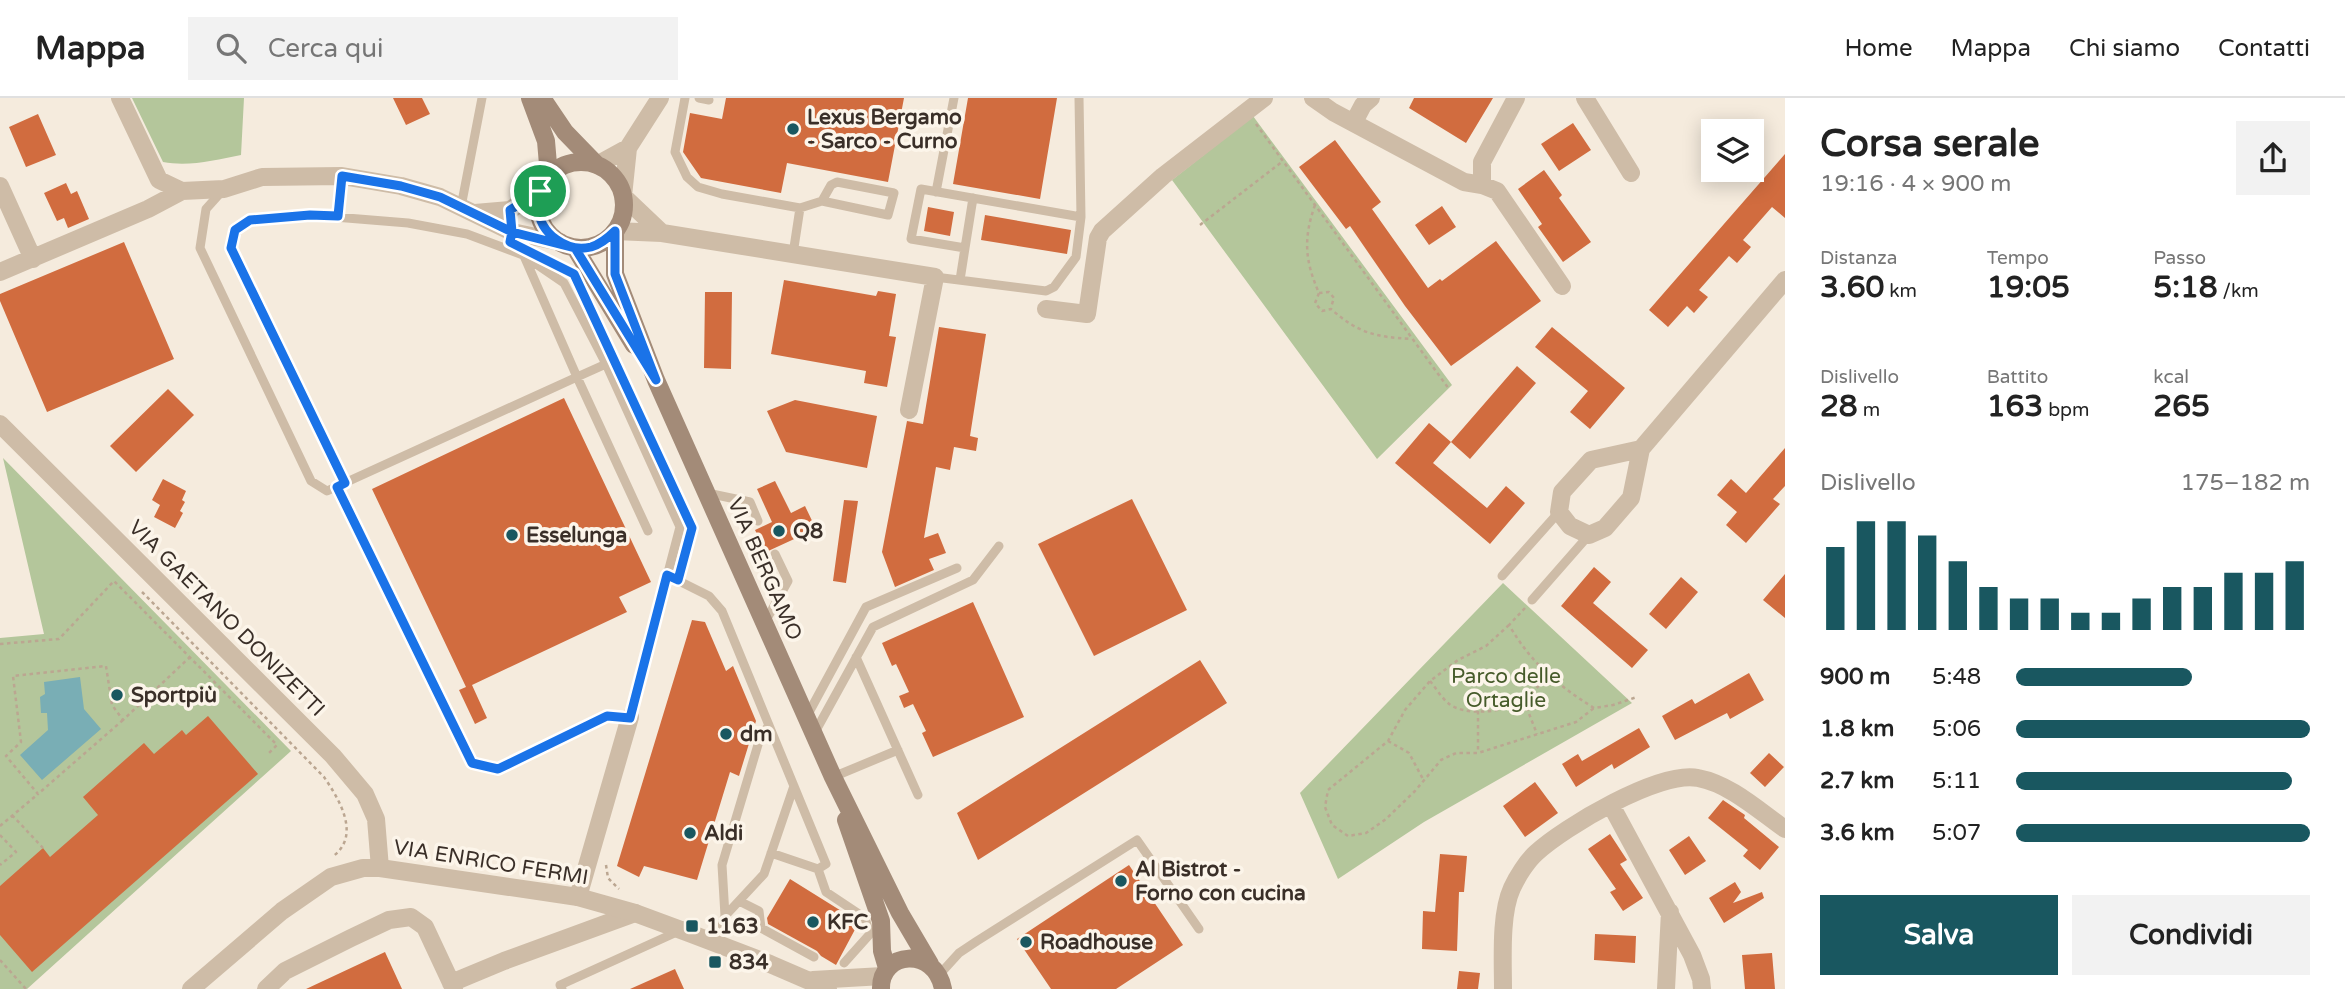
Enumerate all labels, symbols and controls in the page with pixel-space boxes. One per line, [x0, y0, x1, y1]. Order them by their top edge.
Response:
search box [188, 17, 678, 80]
text: Mappa [35, 29, 146, 68]
icon: search [212, 29, 250, 67]
text: Cerca qui [268, 33, 384, 64]
text: Home [1845, 34, 1913, 63]
text: Mappa [1951, 34, 2031, 63]
text: Chi siamo [2069, 34, 2180, 63]
text: Contatti [2218, 34, 2310, 63]
place label: Lexus Bergamo - Sarco - Curno [807, 105, 962, 154]
map controls [1701, 119, 1764, 182]
button: layers [1701, 119, 1764, 182]
marker: Lexus Bergamo - Sarco - Curno [785, 121, 801, 137]
text: Corsa serale [1820, 121, 2040, 167]
button: share [2236, 121, 2310, 195]
pin [510, 161, 570, 221]
text: 19:16 · 4 × 900 m [1820, 170, 2011, 198]
icon: arrive [521, 172, 559, 210]
text: Distanza [1820, 247, 1898, 269]
text: Tempo [1987, 247, 2049, 269]
text: Passo [2153, 247, 2206, 269]
text: 3.60 [1820, 269, 1884, 306]
text: 19:05 [1987, 269, 2070, 306]
text: 5:18 [2153, 269, 2218, 306]
text: km [1884, 280, 1917, 302]
text: /km [2218, 280, 2259, 302]
text: Dislivello [1820, 366, 1899, 388]
text: Battito [1987, 366, 2048, 388]
text: kcal [2153, 366, 2189, 388]
text: 28 [1820, 388, 1858, 425]
text: 163 [1987, 388, 2043, 425]
text: 265 [2153, 388, 2210, 425]
text: m [1858, 399, 1880, 421]
text: bpm [2043, 399, 2090, 421]
text: Dislivello [1820, 469, 1916, 497]
text: 175–182 m [2181, 469, 2310, 497]
street label: VIA BERGAMO [722, 494, 807, 644]
street label: VIA GAETANO DONIZETTI [123, 515, 330, 722]
place label: Q8 [793, 519, 823, 544]
place label: Esselunga [526, 523, 627, 548]
marker: Q8 [771, 523, 787, 539]
marker: Esselunga [504, 527, 520, 543]
text: 900 m [1820, 663, 1890, 691]
text: 5:48 [1932, 663, 1981, 691]
park label: Parco delle Ortaglie [1451, 664, 1561, 713]
place label: Sportpiù [131, 683, 217, 708]
marker: Sportpiù [109, 687, 125, 703]
text: 1.8 km [1820, 715, 1894, 743]
text: 5:06 [1932, 715, 1981, 743]
place label: dm [740, 722, 773, 747]
marker: dm [718, 726, 734, 742]
text: 2.7 km [1820, 767, 1894, 795]
text: 5:11 [1932, 767, 1981, 795]
text: 3.6 km [1820, 819, 1895, 847]
text: 5:07 [1932, 819, 1981, 847]
place label: Aldi [704, 821, 743, 846]
marker: Aldi [682, 825, 698, 841]
street label: VIA ENRICO FERMI [392, 835, 590, 890]
place label: Al Bistrot - Forno con cucina [1135, 857, 1306, 906]
marker: Al Bistrot - Forno con cucina [1113, 873, 1129, 889]
button: Salva [1820, 895, 2058, 975]
button: Condividi [2072, 895, 2310, 975]
place label: KFC [827, 910, 868, 935]
place label: 1163 [706, 914, 759, 939]
marker: KFC [805, 914, 821, 930]
marker: 1163 [684, 918, 700, 934]
place label: Roadhouse [1040, 930, 1153, 955]
marker: Roadhouse [1018, 934, 1034, 950]
place label: 834 [729, 950, 769, 975]
marker: 834 [707, 954, 723, 970]

